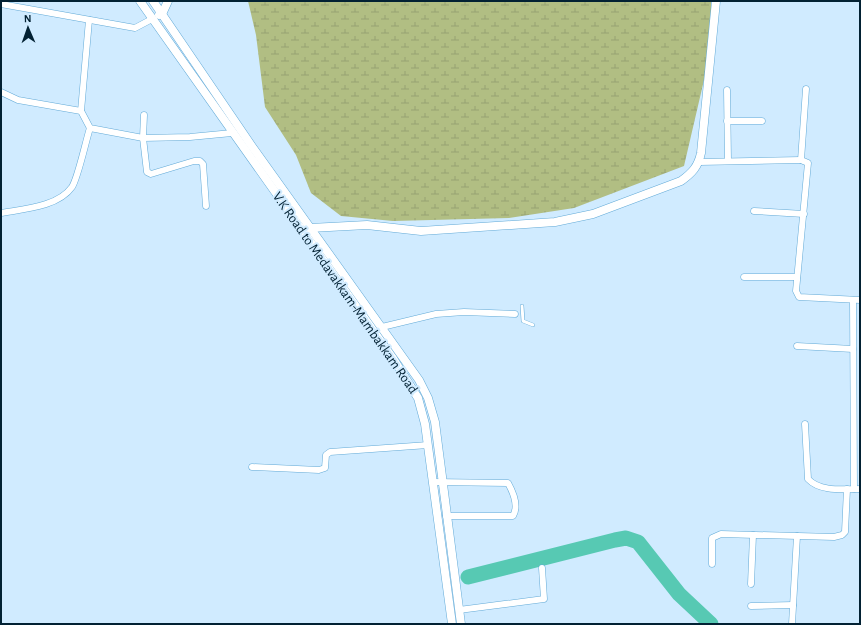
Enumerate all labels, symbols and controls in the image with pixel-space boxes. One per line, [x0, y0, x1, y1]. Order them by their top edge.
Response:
north arrow [8, 8, 48, 48]
text: N [24, 13, 32, 24]
street label: V.K Road to Medavakkam-Mambakkam Road [270, 190, 420, 396]

